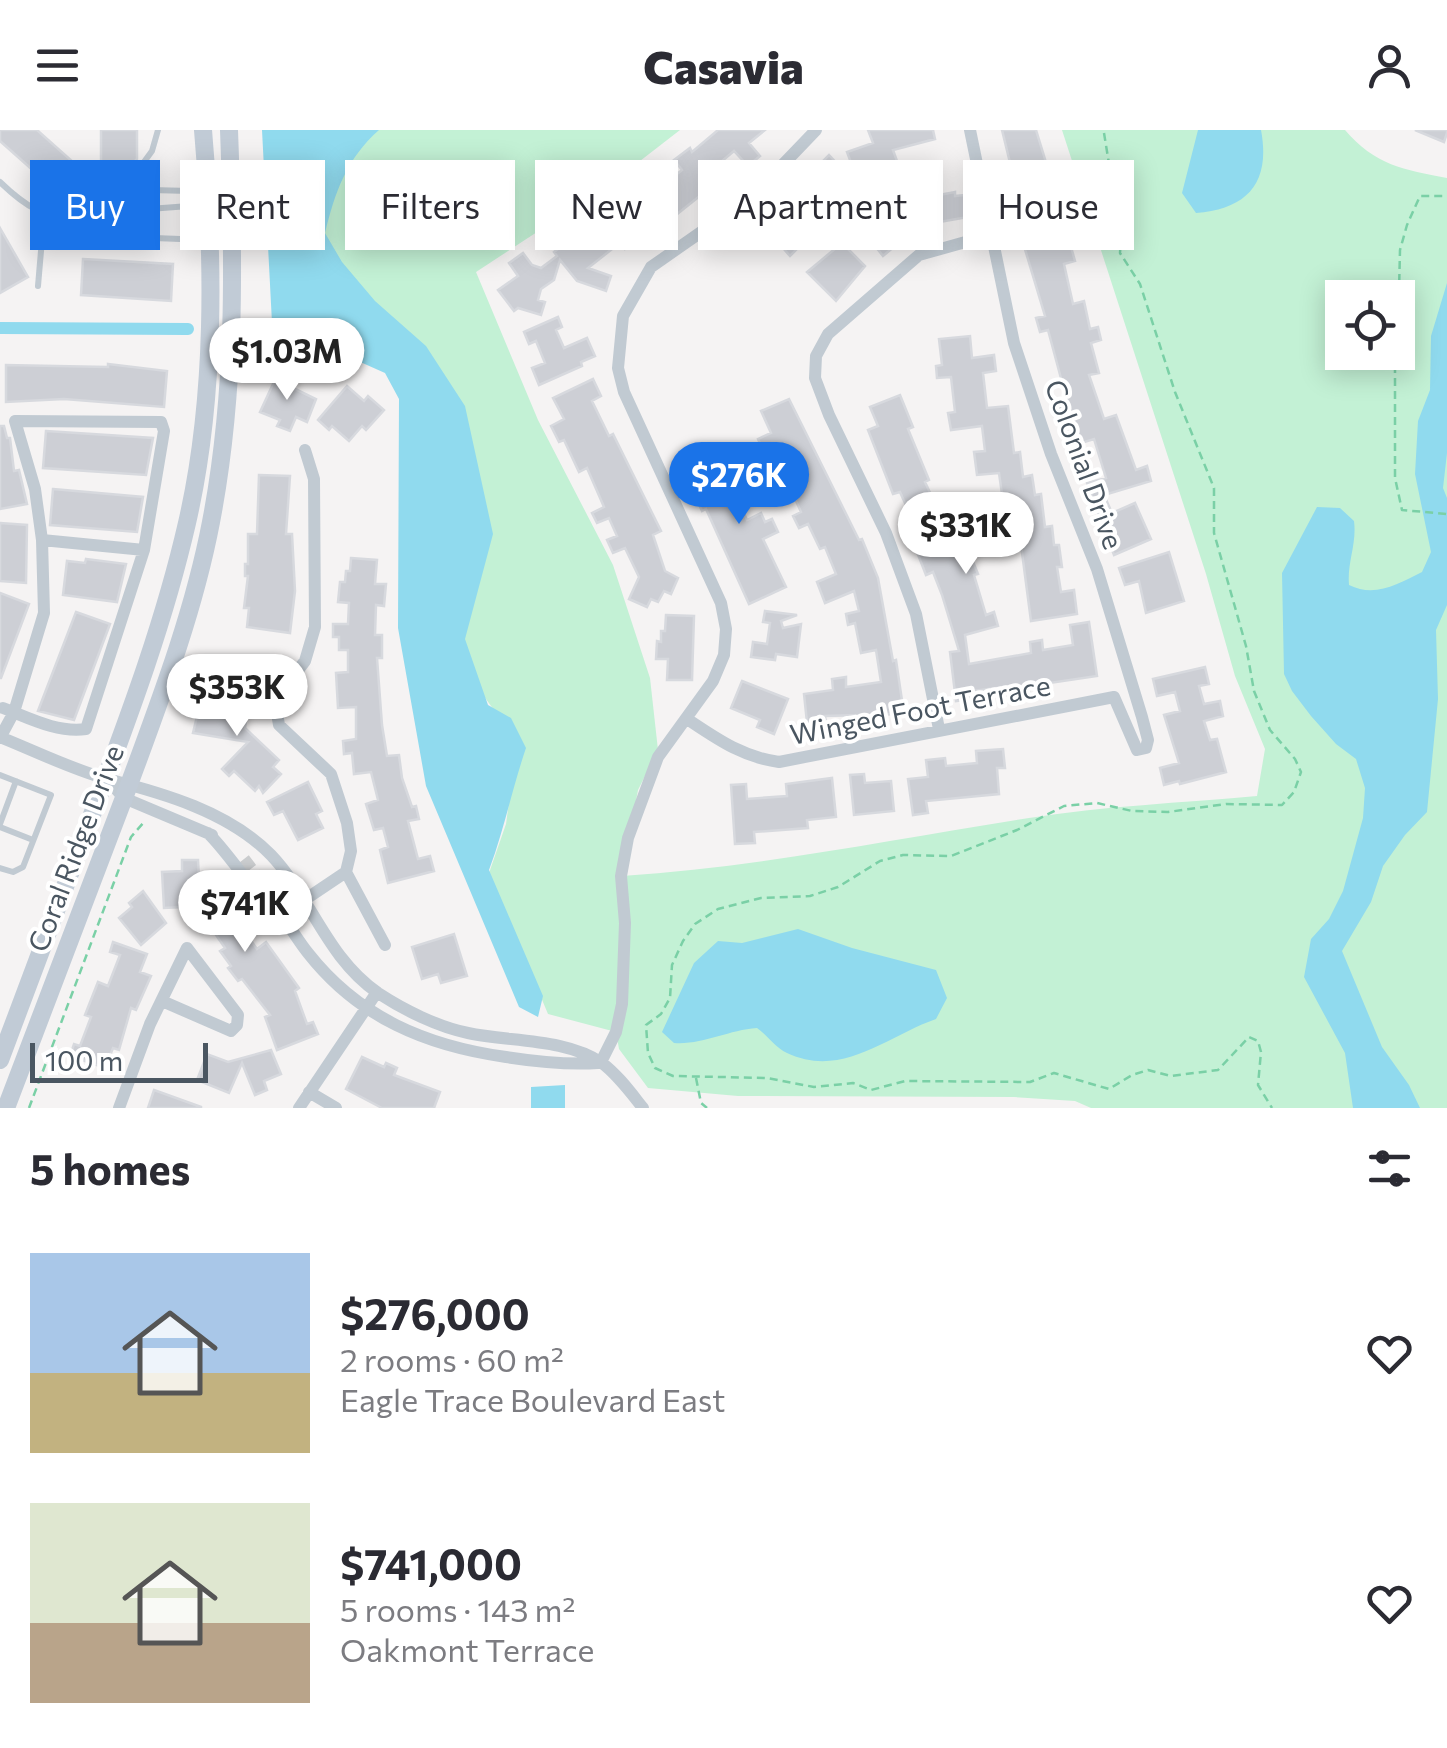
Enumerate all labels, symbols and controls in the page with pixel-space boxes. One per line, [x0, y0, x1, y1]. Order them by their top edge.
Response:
icon: menu [30, 38, 85, 93]
text: Casavia [643, 38, 804, 93]
icon: person [1362, 38, 1417, 93]
chip: Buy [30, 160, 160, 250]
chip: Rent [180, 160, 325, 250]
chip: Filters [345, 160, 515, 250]
chip: New [535, 160, 678, 250]
chip: Apartment [698, 160, 943, 250]
chip: House [963, 160, 1134, 250]
map controls [1325, 280, 1415, 370]
button: locate [1325, 280, 1415, 370]
pin: $1.03M [206, 318, 368, 403]
text: $1.03M [231, 330, 343, 370]
street label: Colonial Drive [1039, 375, 1131, 553]
pin: $276K [669, 442, 809, 527]
text: $276K [691, 454, 787, 494]
pin: $331K [896, 492, 1036, 577]
text: $331K [920, 504, 1012, 544]
pin: $353K [167, 654, 307, 739]
text: $353K [189, 666, 285, 706]
street label: Winged Foot Terrace [787, 667, 1053, 751]
street label: Coral Ridge Drive [20, 740, 130, 956]
pin: $741K [175, 870, 315, 955]
text: $741K [200, 882, 290, 922]
scale bar [30, 1038, 208, 1083]
text: 100 m [45, 1043, 123, 1077]
icon: filters [1362, 1141, 1417, 1196]
text: 5 homes [30, 1142, 190, 1194]
text: $276,000 [340, 1287, 530, 1339]
icon: home [110, 1293, 230, 1413]
icon: heart [1362, 1326, 1417, 1381]
text: 2 rooms · 60 m² [340, 1339, 564, 1379]
text: Eagle Trace Boulevard East [340, 1379, 725, 1419]
text: $741,000 [340, 1537, 522, 1589]
icon: home [110, 1543, 230, 1663]
icon: heart [1362, 1576, 1417, 1631]
text: 5 rooms · 143 m² [340, 1589, 575, 1629]
text: Oakmont Terrace [340, 1629, 594, 1669]

